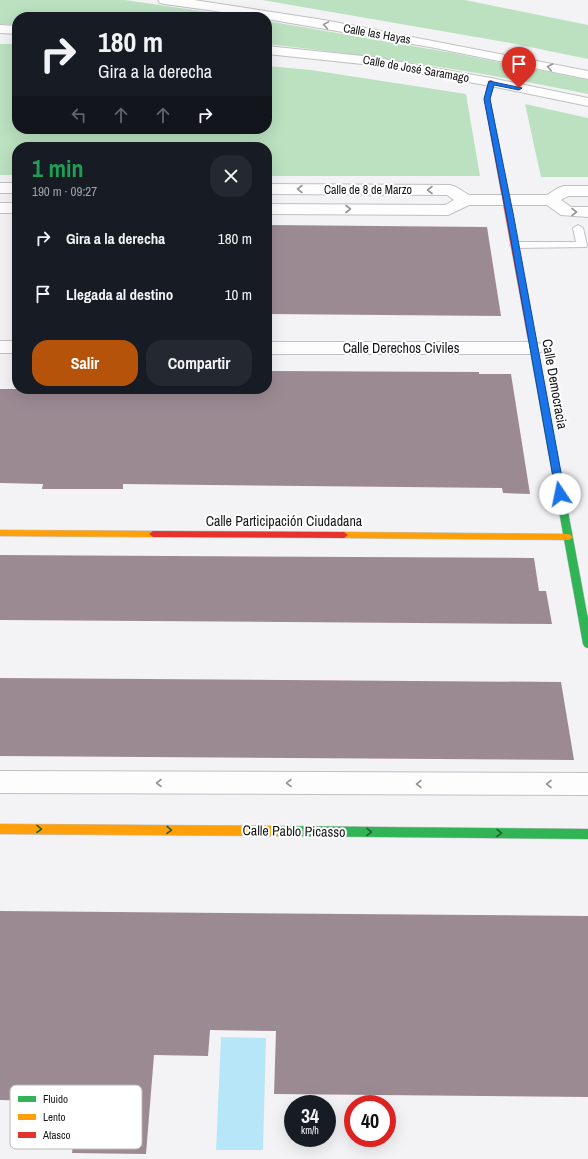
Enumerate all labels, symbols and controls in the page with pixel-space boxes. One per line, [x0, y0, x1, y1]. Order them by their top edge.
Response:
street label: Calle las Hayas [342, 20, 412, 48]
one-way arrow [323, 22, 329, 30]
text: 180 m [98, 23, 163, 61]
icon: right [32, 28, 84, 80]
pin [502, 47, 536, 88]
street label: Calle de José Saramago [362, 52, 470, 86]
icon: arrive [508, 53, 530, 75]
text: Gira a la derecha [98, 59, 212, 84]
one-way arrow [547, 63, 553, 71]
icon: left [68, 104, 90, 126]
icon: ahead [110, 104, 132, 126]
icon: ahead [152, 104, 174, 126]
icon: right [194, 104, 216, 126]
text: 1 min [32, 152, 83, 184]
button: close [210, 155, 252, 197]
street label: Calle de 8 de Marzo [324, 182, 412, 198]
text: 190 m · 09:27 [32, 183, 97, 200]
one-way arrow [297, 185, 303, 194]
one-way arrow [427, 186, 433, 194]
one-way arrow [345, 205, 351, 213]
one-way arrow [571, 208, 577, 216]
icon: right [32, 227, 54, 249]
text: Gira a la derecha [66, 228, 165, 249]
text: 180 m [218, 228, 252, 249]
icon: arrive [32, 283, 54, 305]
text: Llegada al destino [66, 284, 173, 305]
text: 10 m [225, 284, 252, 305]
street label: Calle Democracia [538, 338, 572, 431]
street label: Calle Derechos Civiles [343, 339, 460, 357]
button: Salir [32, 340, 138, 386]
button: Compartir [146, 340, 252, 386]
position arrow [539, 473, 581, 515]
street label: Calle Participación Ciudadana [206, 512, 363, 530]
one-way arrow [156, 779, 162, 787]
one-way arrow [286, 779, 292, 787]
one-way arrow [416, 780, 422, 788]
one-way arrow [546, 780, 552, 788]
street label: Calle Pablo Picasso [242, 821, 346, 841]
one-way arrow [36, 825, 42, 833]
one-way arrow [166, 826, 172, 834]
one-way arrow [366, 828, 372, 836]
one-way arrow [496, 829, 502, 837]
legend [10, 1085, 142, 1149]
text: Fluido [43, 1092, 68, 1106]
speed limit sign: 40 [344, 1095, 396, 1147]
text: 34 [301, 1102, 319, 1129]
text: Lento [43, 1110, 66, 1124]
text: km/h [301, 1124, 319, 1137]
text: Atasco [42, 1128, 71, 1142]

